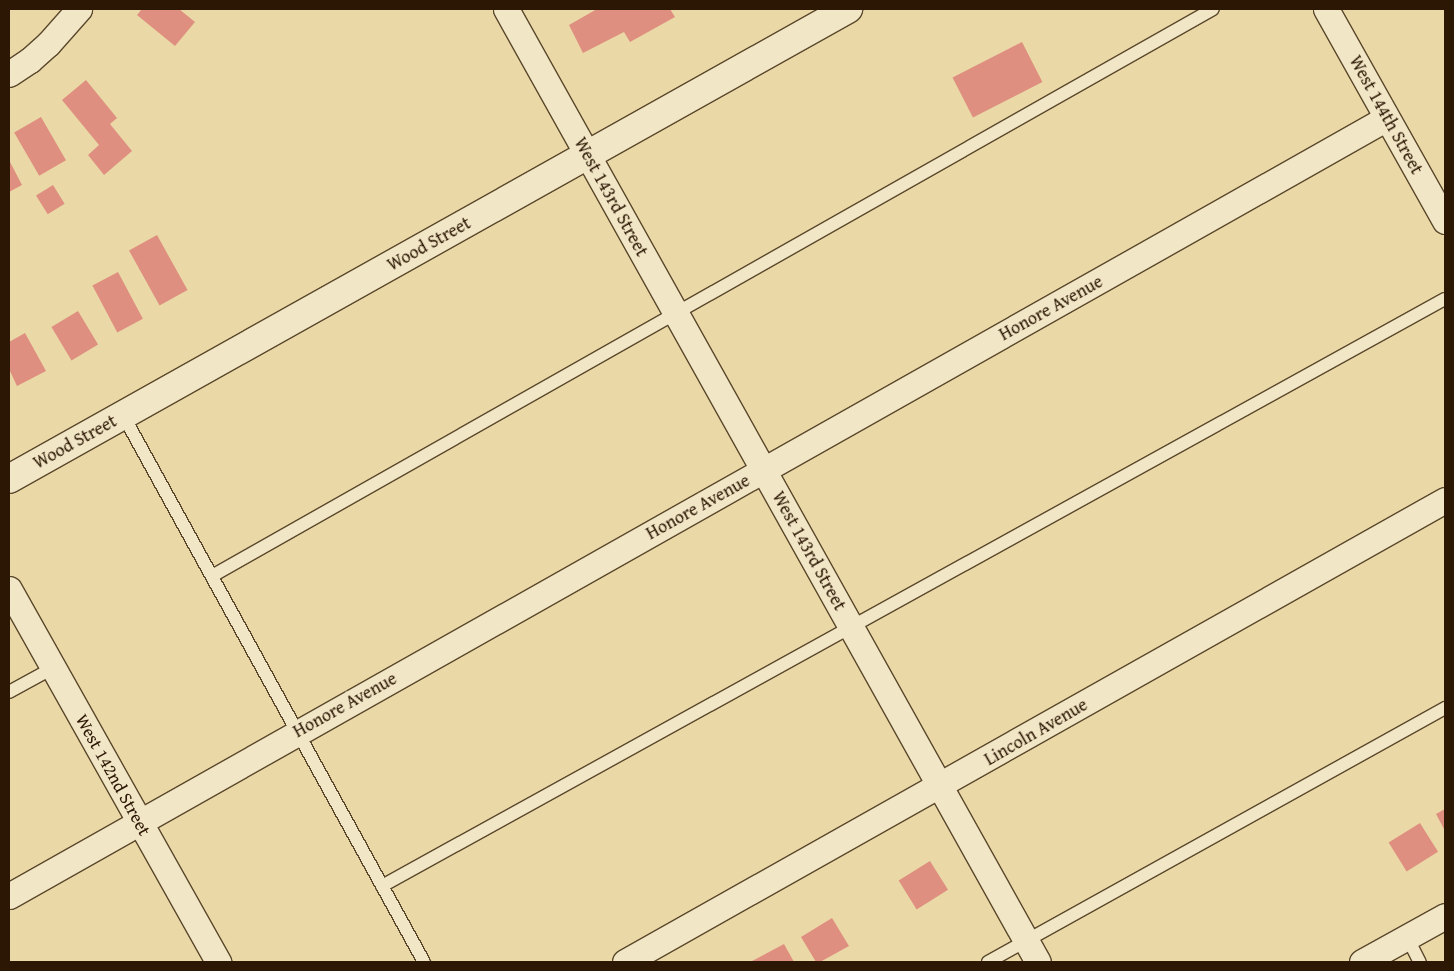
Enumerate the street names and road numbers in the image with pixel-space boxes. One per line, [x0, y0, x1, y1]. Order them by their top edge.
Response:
street label: West 144th Street [1344, 52, 1428, 178]
street label: West 143rd Street [569, 134, 653, 260]
street label: Wood Street [383, 212, 475, 276]
street label: Honore Avenue [995, 271, 1107, 345]
street label: Wood Street [29, 410, 121, 474]
street label: Honore Avenue [642, 470, 754, 544]
street label: West 143rd Street [767, 488, 851, 614]
street label: Honore Avenue [289, 668, 401, 742]
street label: Lincoln Avenue [981, 694, 1091, 770]
street label: West 142nd Street [71, 710, 155, 840]

